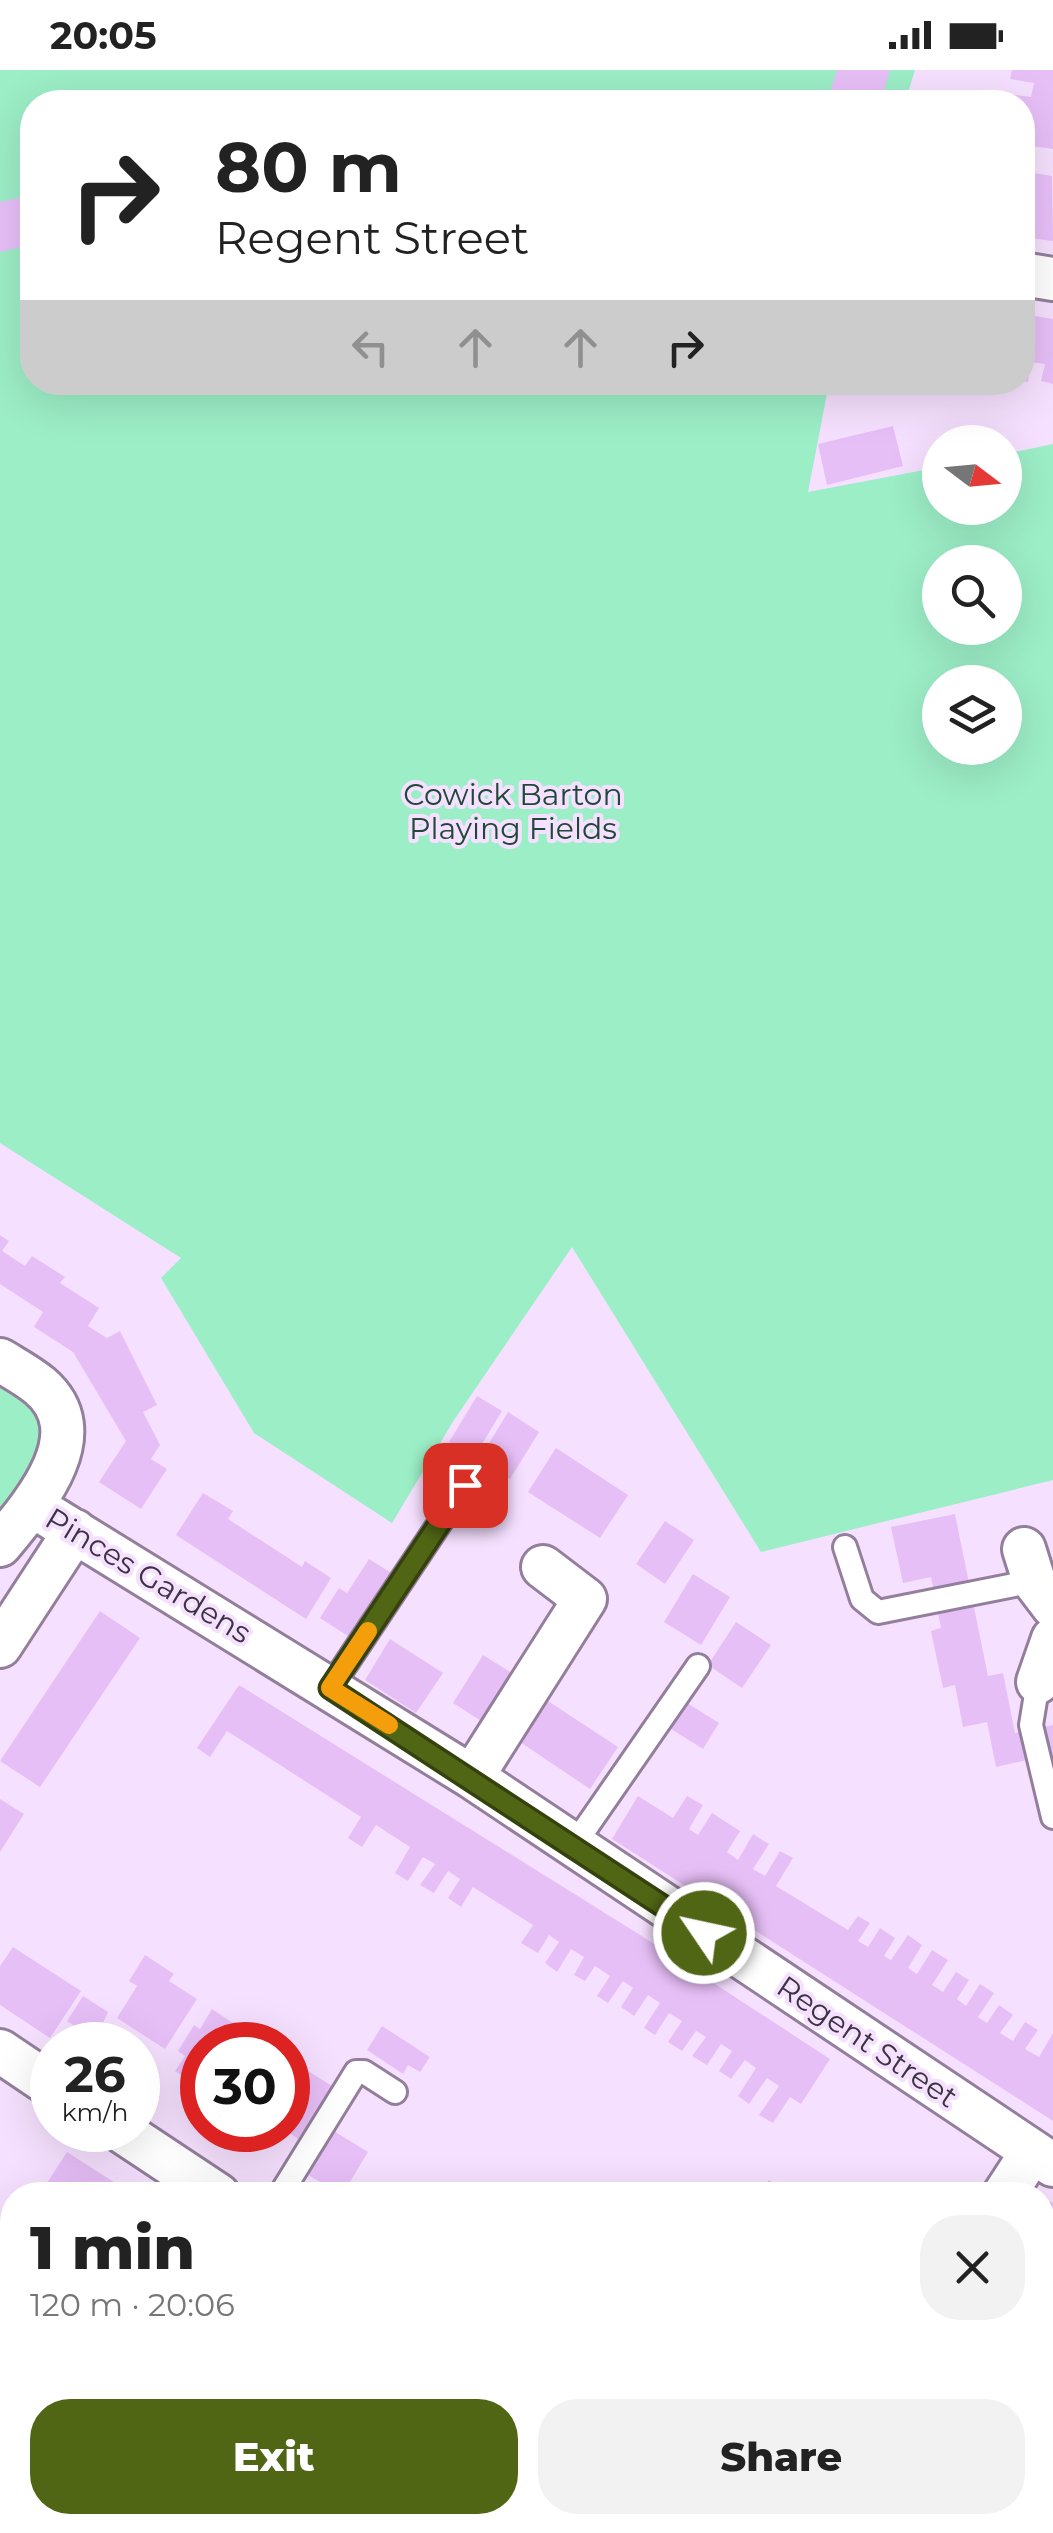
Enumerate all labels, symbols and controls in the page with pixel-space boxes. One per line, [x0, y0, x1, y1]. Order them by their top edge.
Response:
text: 20:05 [50, 12, 157, 59]
text: 80 m [215, 124, 402, 210]
icon: right [50, 130, 180, 260]
text: Regent Street [215, 210, 529, 265]
icon: left [343, 320, 398, 375]
icon: ahead [448, 320, 503, 375]
icon: ahead [553, 320, 608, 375]
icon: right [658, 320, 713, 375]
north arrow [922, 425, 1022, 525]
map controls [922, 425, 1022, 765]
button: search [922, 545, 1022, 645]
button: layers [922, 665, 1022, 765]
park label: Cowick Barton Playing Fields [403, 776, 623, 847]
pin [423, 1443, 508, 1528]
icon: arrive [438, 1458, 493, 1513]
street label: Pinces Gardens [39, 1500, 258, 1651]
position arrow [652, 1881, 756, 1985]
street label: Regent Street [770, 1968, 964, 2115]
speed limit sign: 30 [180, 2022, 310, 2152]
text: 26 [64, 2044, 126, 2105]
text: km/h [62, 2097, 128, 2127]
text: 1 min [30, 2211, 195, 2284]
button: close [920, 2215, 1025, 2320]
text: 120 m · 20:06 [30, 2285, 235, 2324]
button: Exit [30, 2399, 518, 2514]
button: Share [538, 2399, 1025, 2514]

